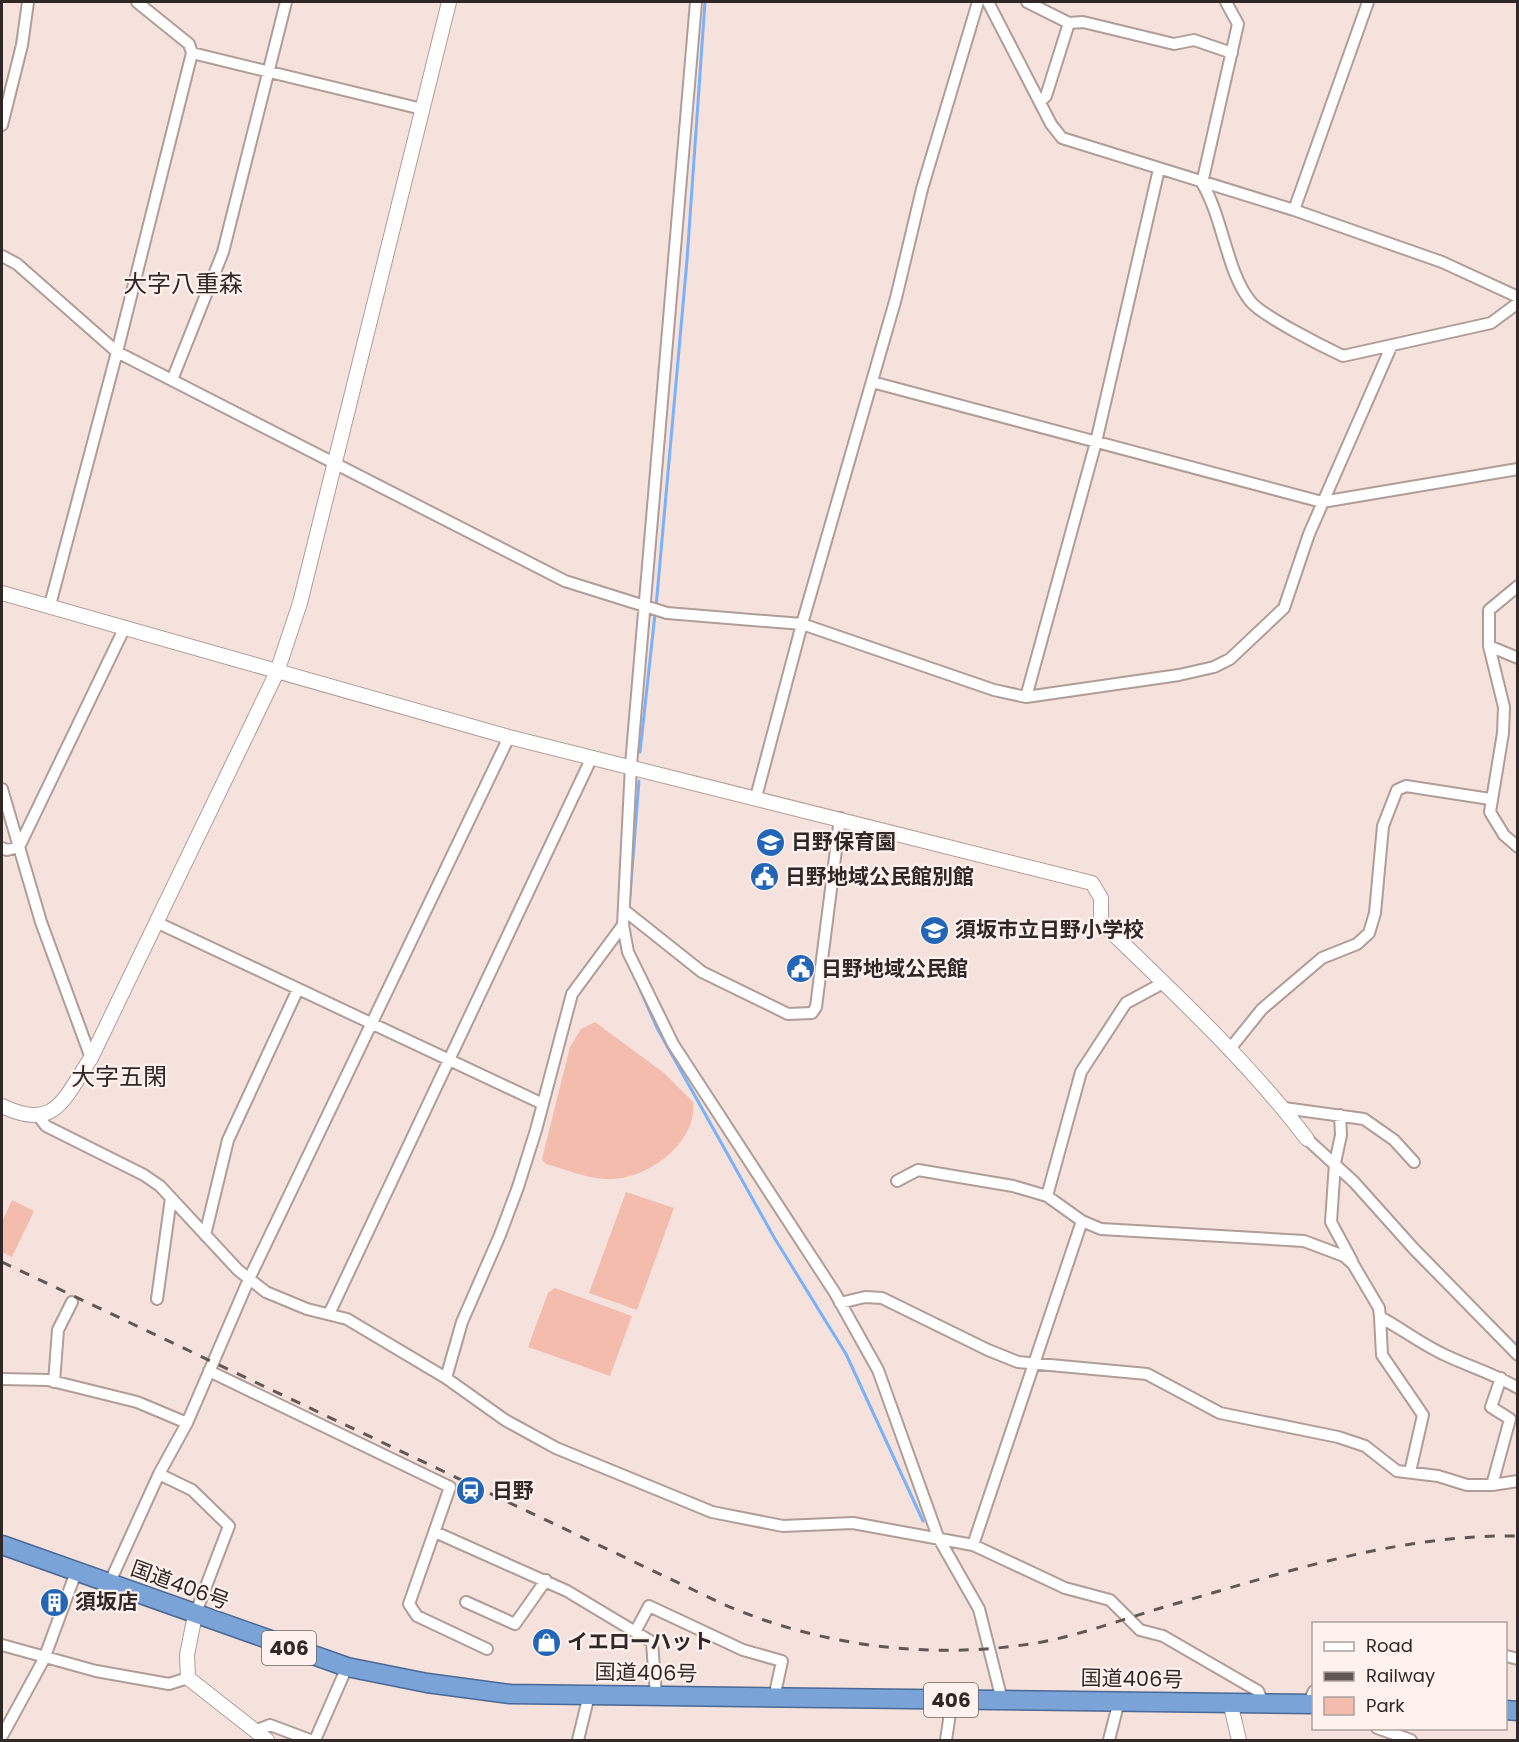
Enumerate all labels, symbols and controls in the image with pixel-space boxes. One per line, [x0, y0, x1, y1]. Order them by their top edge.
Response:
district label: 大字八重森 [123, 267, 243, 300]
school or university icon: 日野保育園 [754, 826, 786, 858]
place label: 日野保育園 [791, 827, 896, 856]
public building icon: 日野地域公民館別館 [748, 861, 780, 893]
place label: 日野地域公民館別館 [785, 862, 974, 891]
school or university icon: 須坂市立日野小学校 [918, 914, 950, 946]
place label: 須坂市立日野小学校 [955, 915, 1144, 944]
public building icon: 日野地域公民館 [784, 953, 816, 985]
place label: 日野地域公民館 [821, 954, 968, 983]
district label: 大字五閑 [71, 1060, 167, 1093]
station icon: 日野 [455, 1475, 487, 1507]
place label: 日野 [492, 1476, 534, 1505]
street label: 国道406号 [127, 1553, 233, 1616]
building icon: 須坂店 [38, 1586, 70, 1618]
place label: 須坂店 [75, 1587, 138, 1616]
legend [1312, 1622, 1507, 1730]
shop icon: イエローハット [530, 1626, 562, 1658]
place label: イエローハット [567, 1627, 713, 1656]
road number: 406 [262, 1631, 316, 1665]
text: Road [1366, 1633, 1413, 1658]
street label: 国道406号 [594, 1657, 698, 1688]
street label: 国道406号 [1080, 1663, 1184, 1694]
text: Railway [1366, 1663, 1435, 1688]
road number: 406 [924, 1683, 978, 1717]
text: Park [1366, 1693, 1405, 1718]

